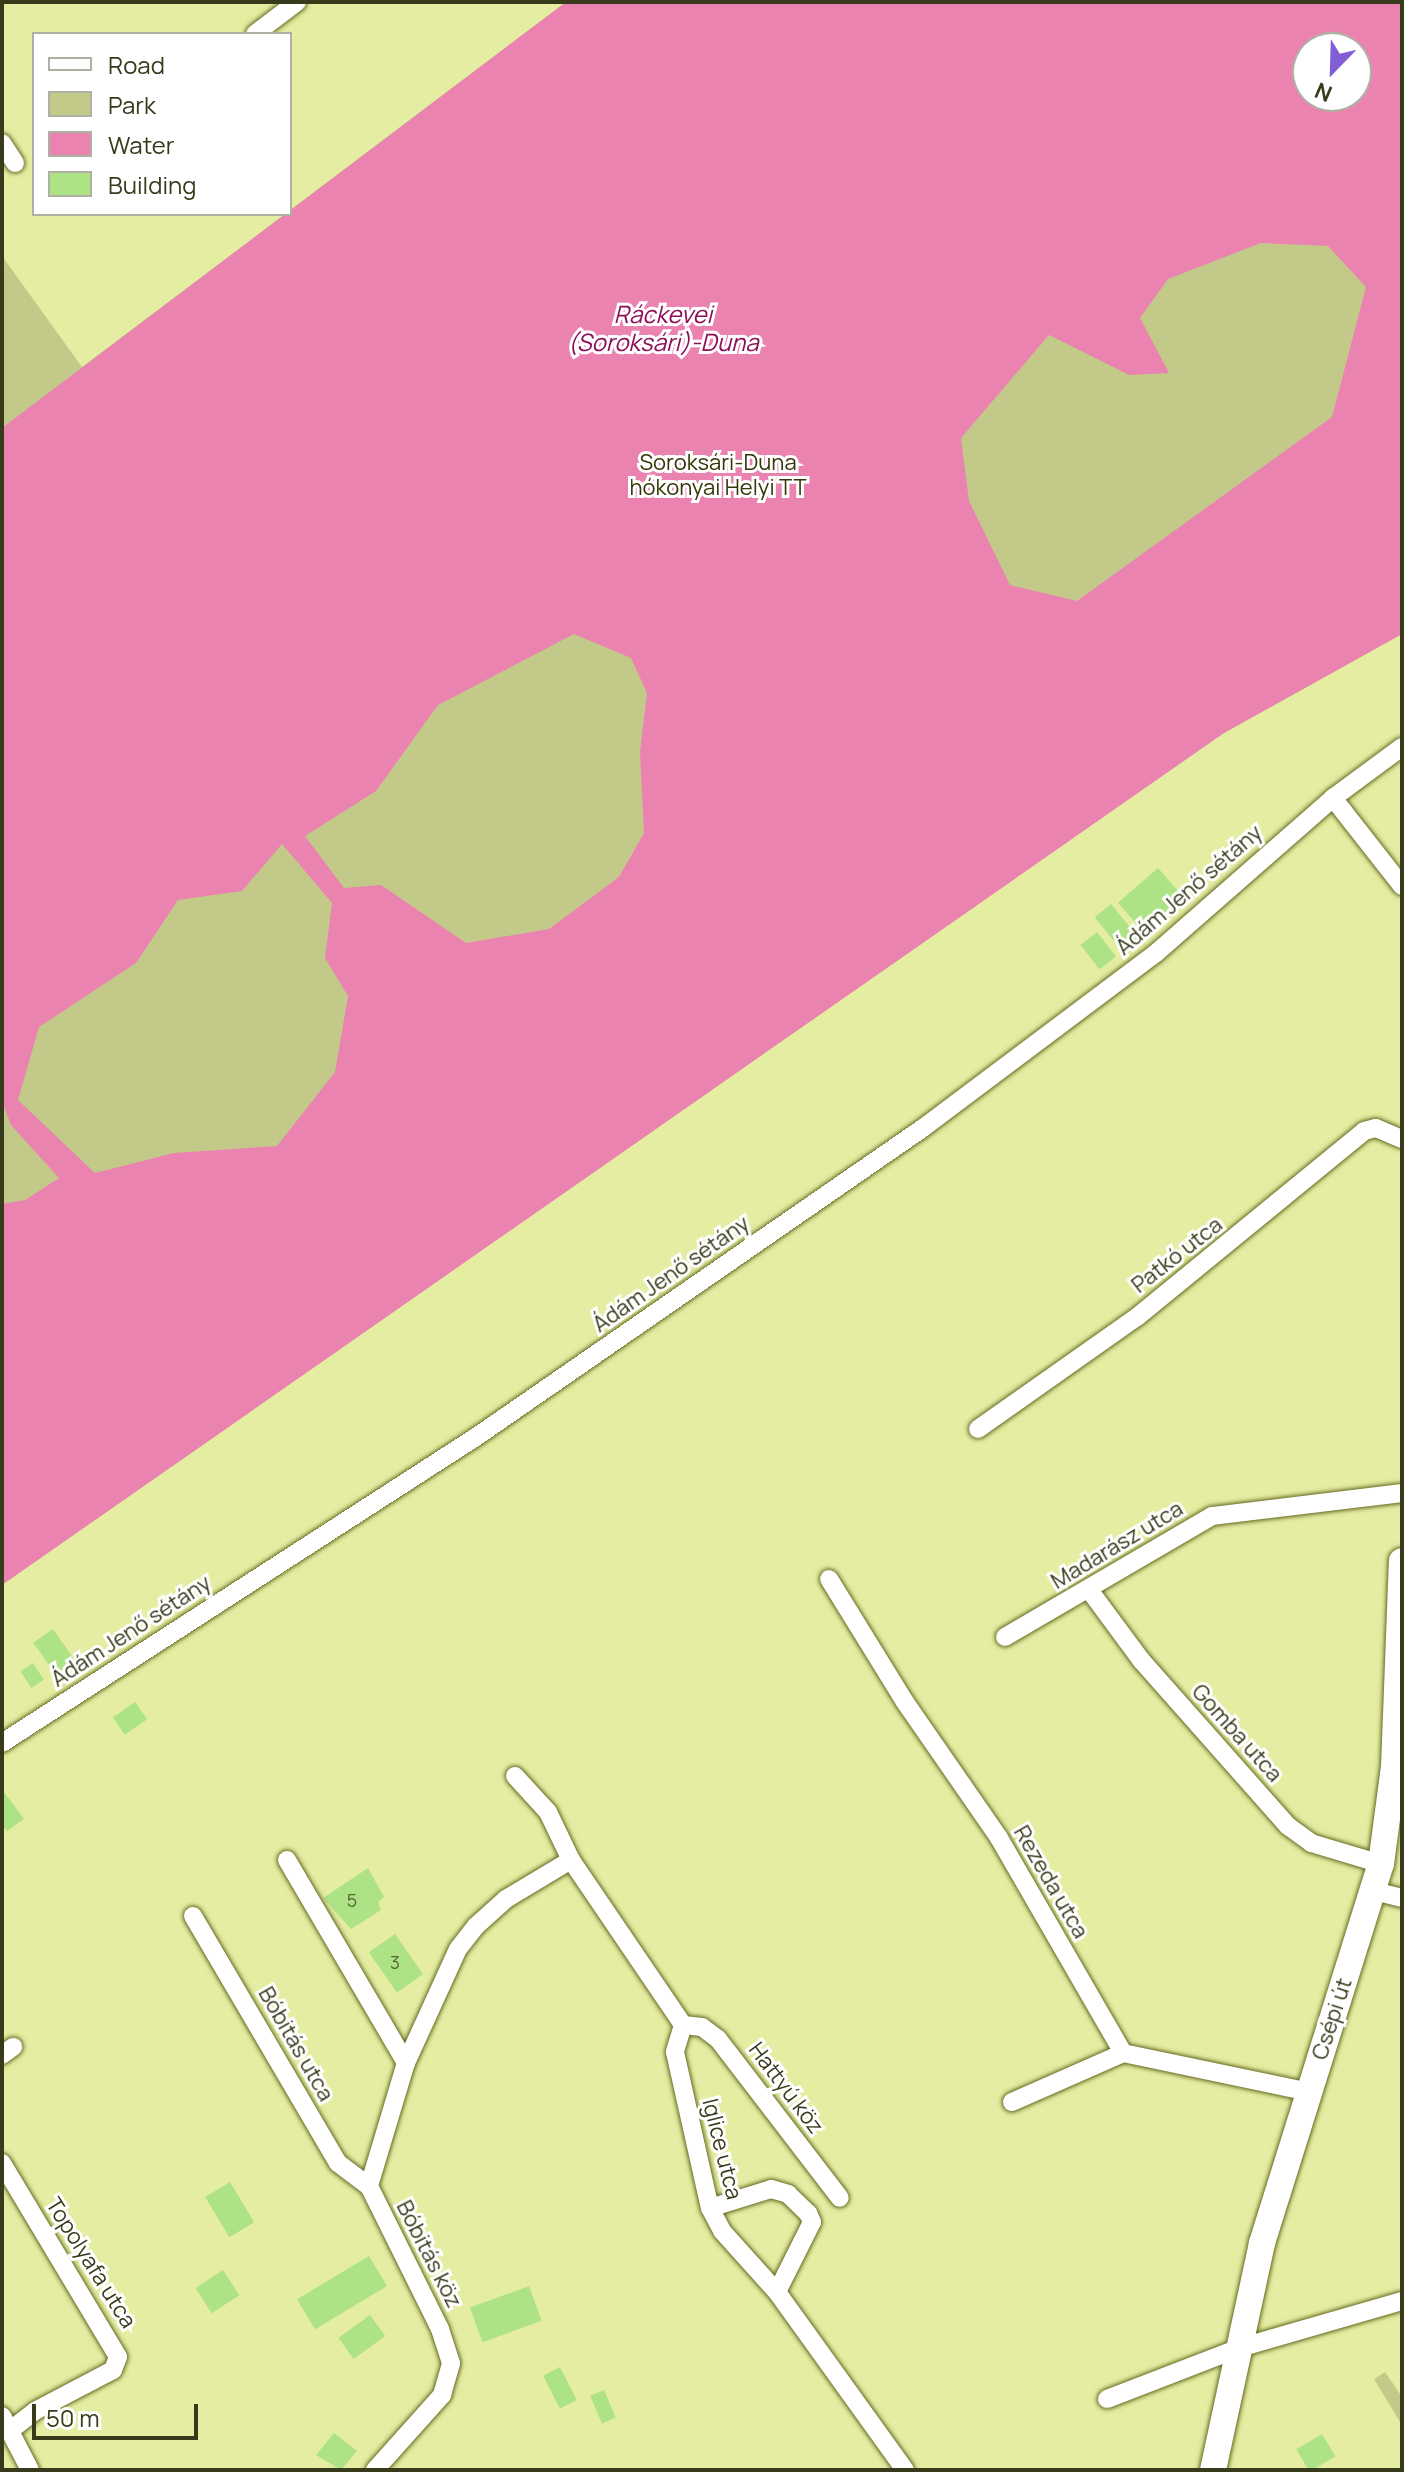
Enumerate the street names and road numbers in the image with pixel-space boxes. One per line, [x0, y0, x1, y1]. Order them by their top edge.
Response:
street label: Ádám Jenő sétány [1111, 819, 1267, 961]
street label: Ádám Jenő sétány [588, 1210, 754, 1338]
street label: Patkó utca [1126, 1211, 1228, 1299]
street label: Madarász utca [1046, 1495, 1188, 1595]
street label: Ádám Jenő sétány [46, 1570, 216, 1692]
street label: Gomba utca [1186, 1679, 1288, 1787]
street label: Rezeda utca [1008, 1821, 1094, 1943]
street label: Csépi út [1306, 1975, 1358, 2063]
street label: Bóbitás utca [253, 1982, 339, 2106]
street label: Hattyú köz [743, 2037, 829, 2139]
street label: Iglice utca [697, 2096, 747, 2202]
street label: Topolyafa utca [40, 2193, 142, 2333]
street label: Bóbitás köz [391, 2196, 467, 2312]

